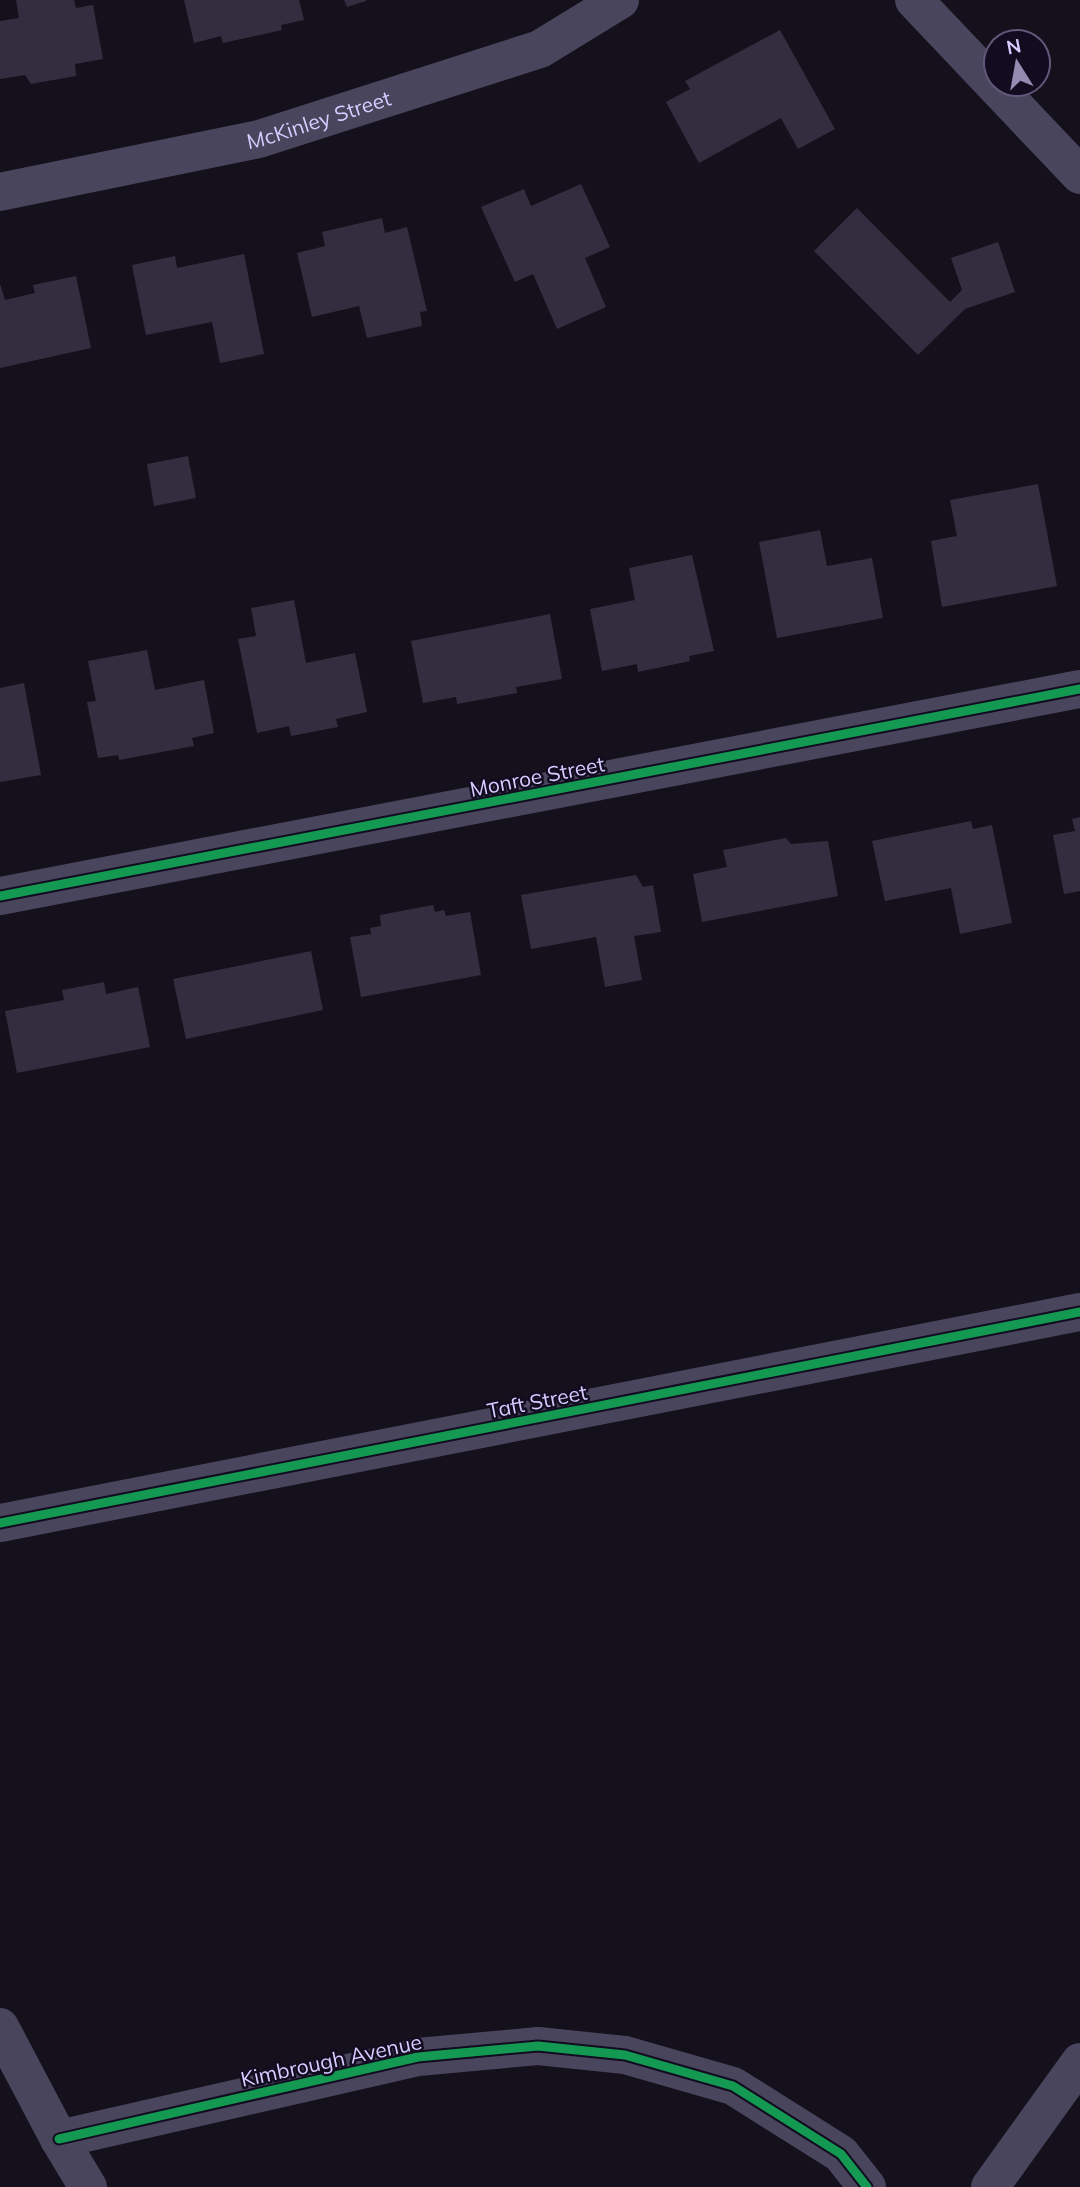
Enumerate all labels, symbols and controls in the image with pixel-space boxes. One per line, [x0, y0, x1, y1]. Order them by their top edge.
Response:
north arrow [982, 28, 1052, 98]
text: N [1004, 33, 1023, 59]
street label: McKinley Street [244, 85, 394, 154]
street label: Monroe Street [467, 750, 607, 802]
street label: Taft Street [485, 1379, 589, 1423]
street label: Kimbrough Avenue [238, 2028, 424, 2092]

